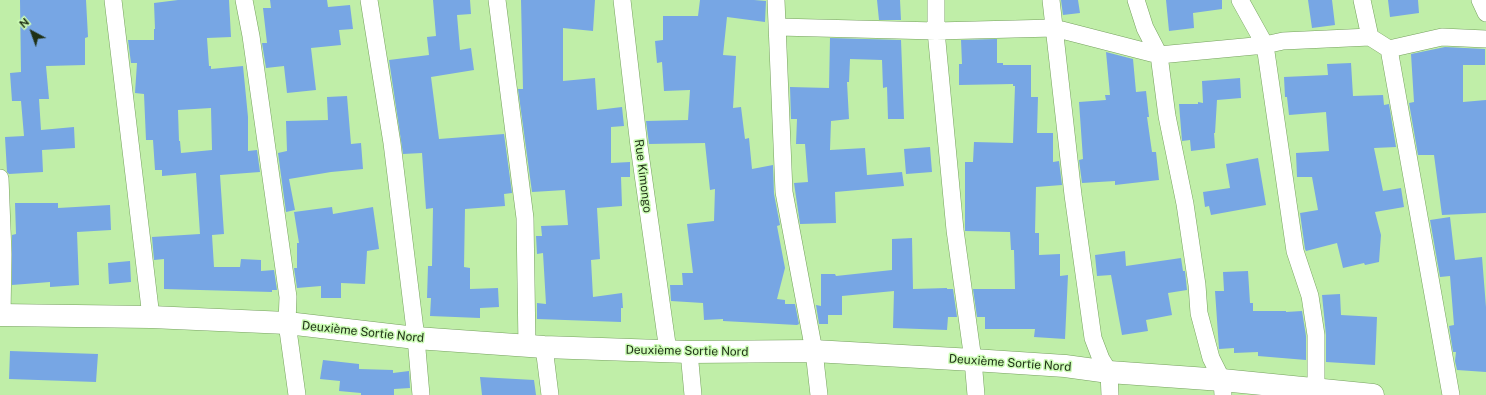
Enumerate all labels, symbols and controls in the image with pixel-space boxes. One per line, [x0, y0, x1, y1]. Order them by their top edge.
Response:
north arrow [12, 12, 52, 52]
text: N [17, 16, 31, 30]
street label: Rue Kimongo [631, 138, 655, 214]
street label: Deuxième Sortie Nord [301, 318, 425, 346]
street label: Deuxième Sortie Nord [625, 343, 749, 359]
street label: Deuxième Sortie Nord [948, 352, 1072, 374]

